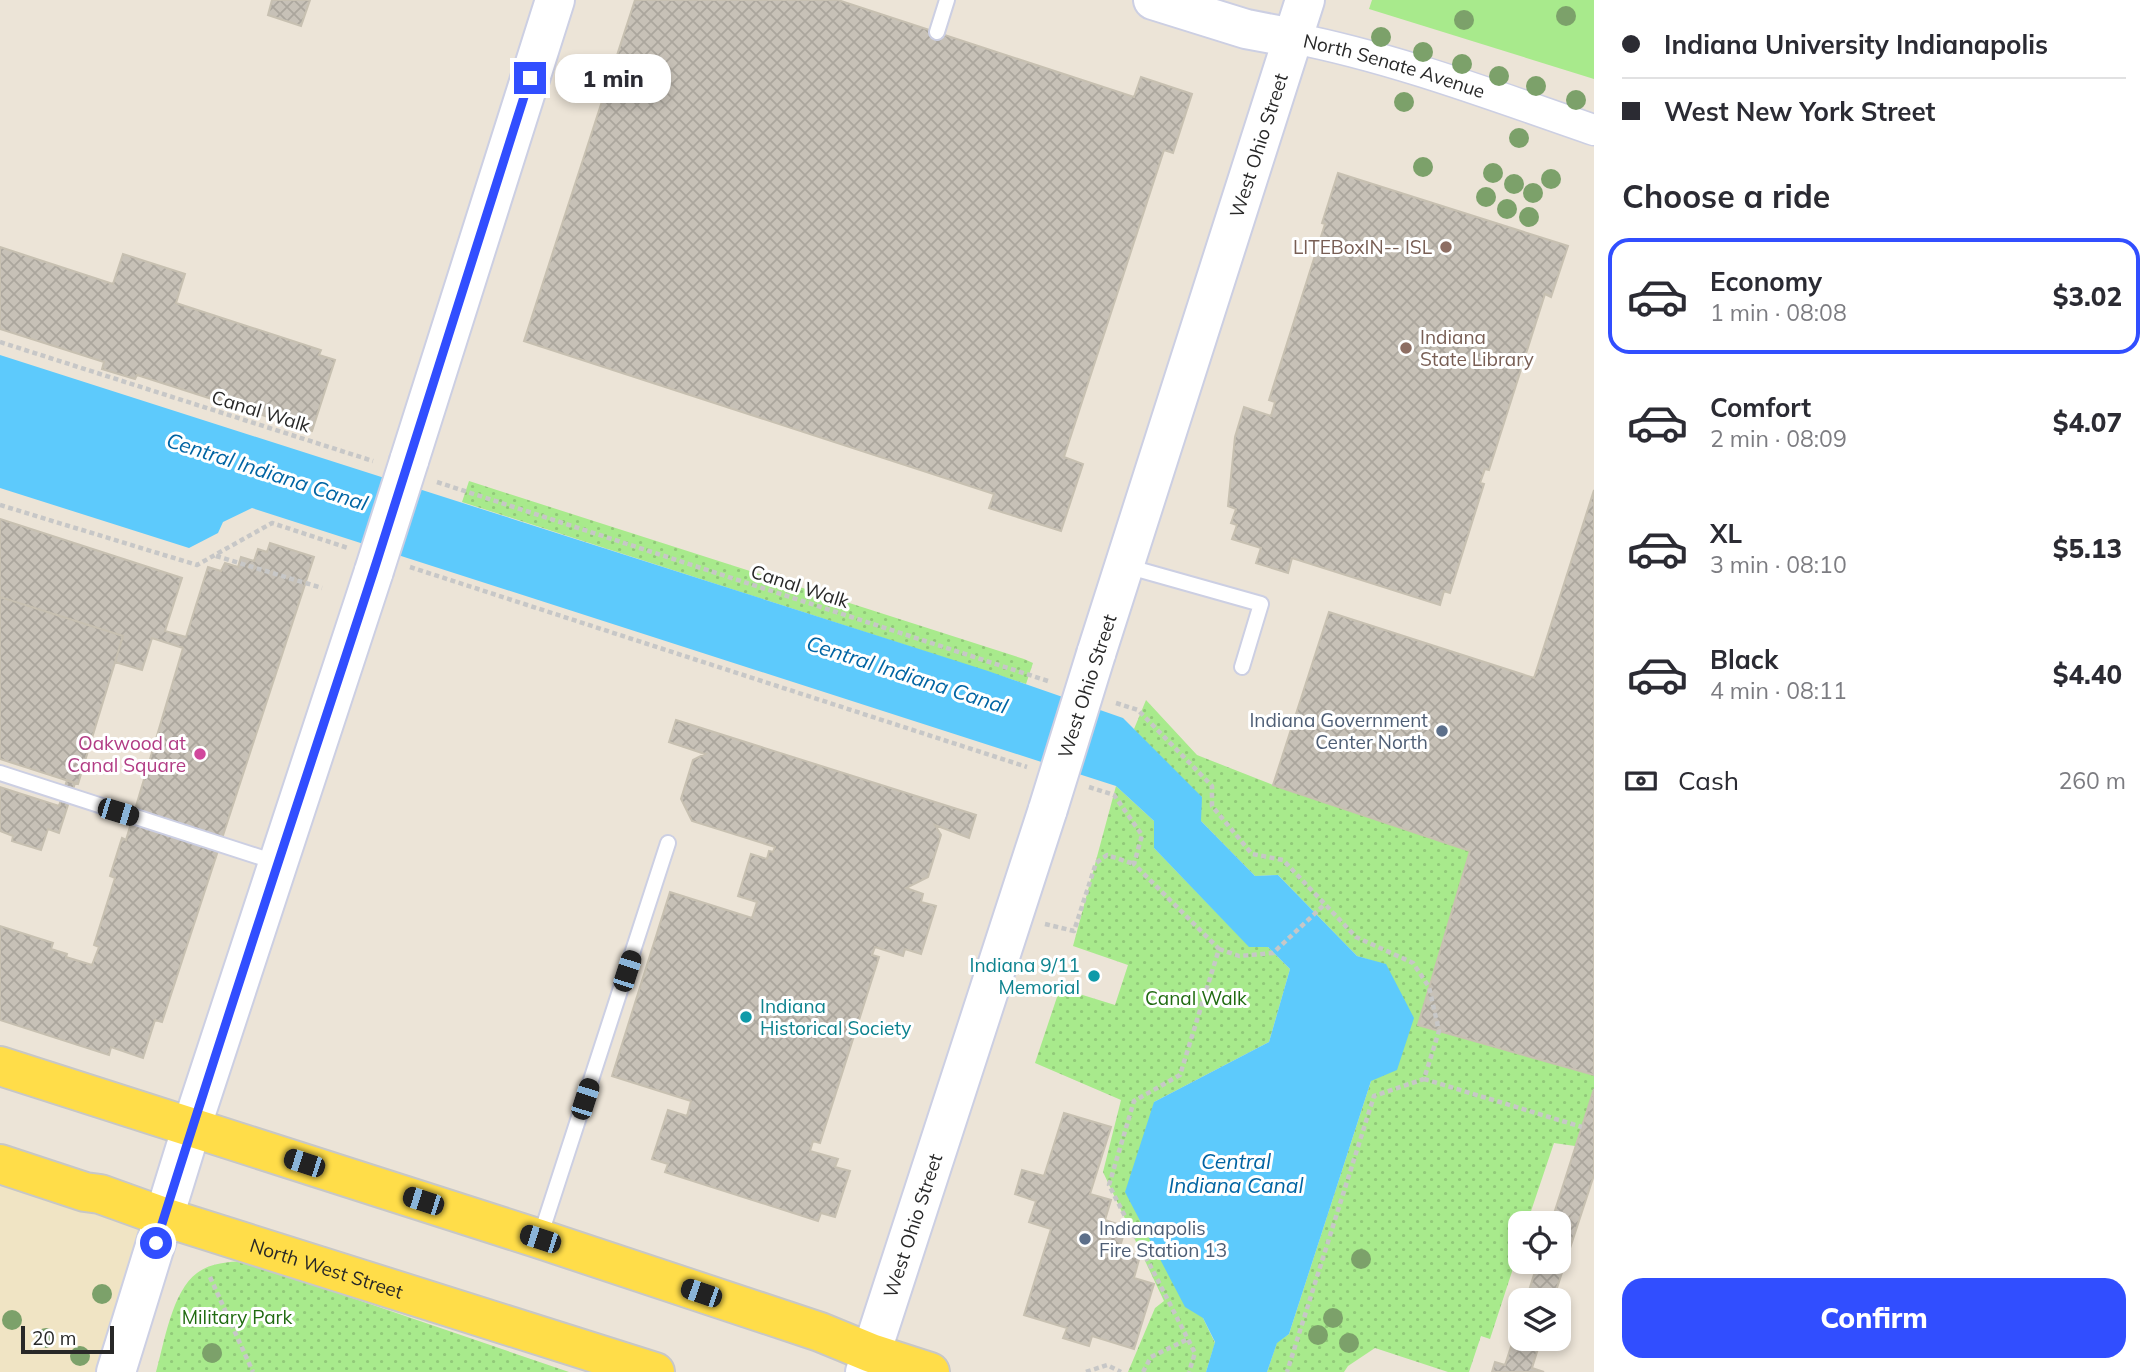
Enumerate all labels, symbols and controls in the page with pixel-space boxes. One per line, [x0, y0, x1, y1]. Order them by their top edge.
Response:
street label: North Senate Avenue [1301, 28, 1488, 103]
text: Indiana University Indianapolis [1664, 28, 2048, 61]
callout: 1 min [554, 54, 670, 102]
route end [514, 62, 546, 94]
text: 1 min [582, 64, 644, 93]
street label: West Ohio Street [1224, 70, 1293, 220]
text: West New York Street [1664, 95, 1935, 128]
text: Choose a ride [1622, 176, 1830, 216]
place label: LITEBoxIN-- ISL [1293, 235, 1433, 259]
marker: LITEBoxIN-- ISL [1438, 239, 1454, 255]
icon: car [1626, 265, 1689, 328]
text: Economy [1710, 265, 1822, 298]
text: $3.02 [2053, 280, 2122, 313]
text: 1 min · 08:08 [1710, 298, 1847, 327]
place label: Indiana State Library [1420, 325, 1534, 371]
marker: Indiana State Library [1398, 340, 1414, 356]
street label: Canal Walk [209, 385, 313, 437]
icon: car [1626, 391, 1689, 454]
text: Comfort [1710, 391, 1811, 424]
text: $4.07 [2053, 406, 2122, 439]
text: 2 min · 08:09 [1710, 424, 1847, 453]
water label: Central Indiana Canal [163, 426, 371, 516]
icon: car [1626, 517, 1689, 580]
text: XL [1710, 517, 1742, 550]
text: $5.13 [2053, 532, 2122, 565]
text: 3 min · 08:10 [1710, 550, 1847, 579]
street label: Canal Walk [748, 559, 852, 613]
street label: West Ohio Street [1052, 611, 1122, 761]
water label: Central Indiana Canal [803, 629, 1011, 719]
icon: car [1626, 643, 1689, 706]
text: Black [1710, 643, 1778, 676]
text: $4.40 [2053, 658, 2122, 691]
text: 4 min · 08:11 [1710, 676, 1847, 705]
place label: Indiana Government Center North [1249, 708, 1428, 754]
marker: Indiana Government Center North [1434, 723, 1450, 739]
place label: Oakwood at Canal Square [67, 731, 186, 777]
marker: Oakwood at Canal Square [192, 746, 208, 762]
icon: cash [1622, 762, 1660, 800]
text: Cash [1678, 764, 1739, 797]
text: 260 m [2058, 766, 2126, 795]
car [95, 796, 142, 828]
car [611, 948, 644, 994]
place label: Indiana 9/11 Memorial [969, 953, 1080, 999]
marker: Indiana 9/11 Memorial [1086, 968, 1102, 984]
park label: Canal Walk [1145, 986, 1247, 1010]
place label: Indiana Historical Society [760, 994, 911, 1040]
marker: Indiana Historical Society [738, 1009, 754, 1025]
car [569, 1076, 602, 1122]
car [281, 1147, 328, 1179]
water label: Central Indiana Canal [1169, 1148, 1303, 1198]
street label: West Ohio Street [878, 1150, 947, 1301]
car [400, 1185, 447, 1217]
map controls [1508, 1211, 1571, 1351]
button: locate [1508, 1211, 1571, 1274]
place label: Indianapolis Fire Station 13 [1099, 1216, 1227, 1262]
car [517, 1223, 564, 1255]
route start [140, 1227, 172, 1259]
marker: Indianapolis Fire Station 13 [1077, 1231, 1093, 1247]
street label: North West Street [247, 1233, 406, 1304]
car [678, 1276, 725, 1310]
button: Confirm [1622, 1278, 2126, 1358]
button: layers [1508, 1288, 1571, 1351]
park label: Military Park [182, 1305, 292, 1329]
scale bar [21, 1323, 114, 1355]
text: 20 m [32, 1326, 76, 1350]

